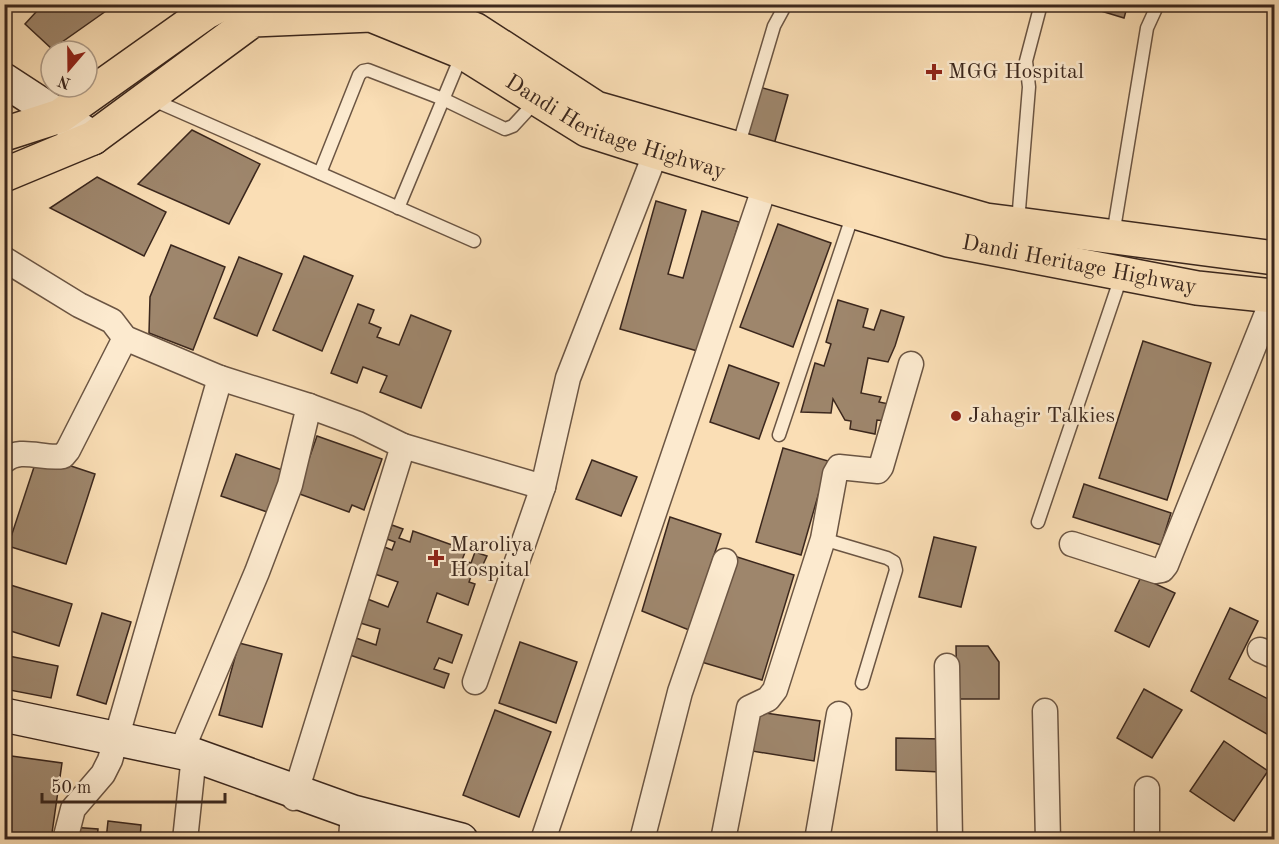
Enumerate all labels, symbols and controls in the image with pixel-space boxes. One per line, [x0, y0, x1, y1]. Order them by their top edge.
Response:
north arrow [39, 39, 99, 99]
place label: MGG Hospital [948, 61, 1084, 83]
marker: MGG Hospital [925, 63, 943, 81]
text: N [55, 71, 73, 91]
street label: Dandi Heritage Highway [501, 71, 728, 183]
street label: Dandi Heritage Highway [960, 232, 1199, 299]
place label: Jahagir Talkies [968, 405, 1115, 427]
marker: Jahagir Talkies [949, 409, 963, 423]
place label: Maroliya Hospital [450, 534, 533, 581]
marker: Maroliya Hospital [427, 549, 445, 567]
scale bar [42, 766, 225, 804]
text: 50 m [51, 779, 91, 797]

